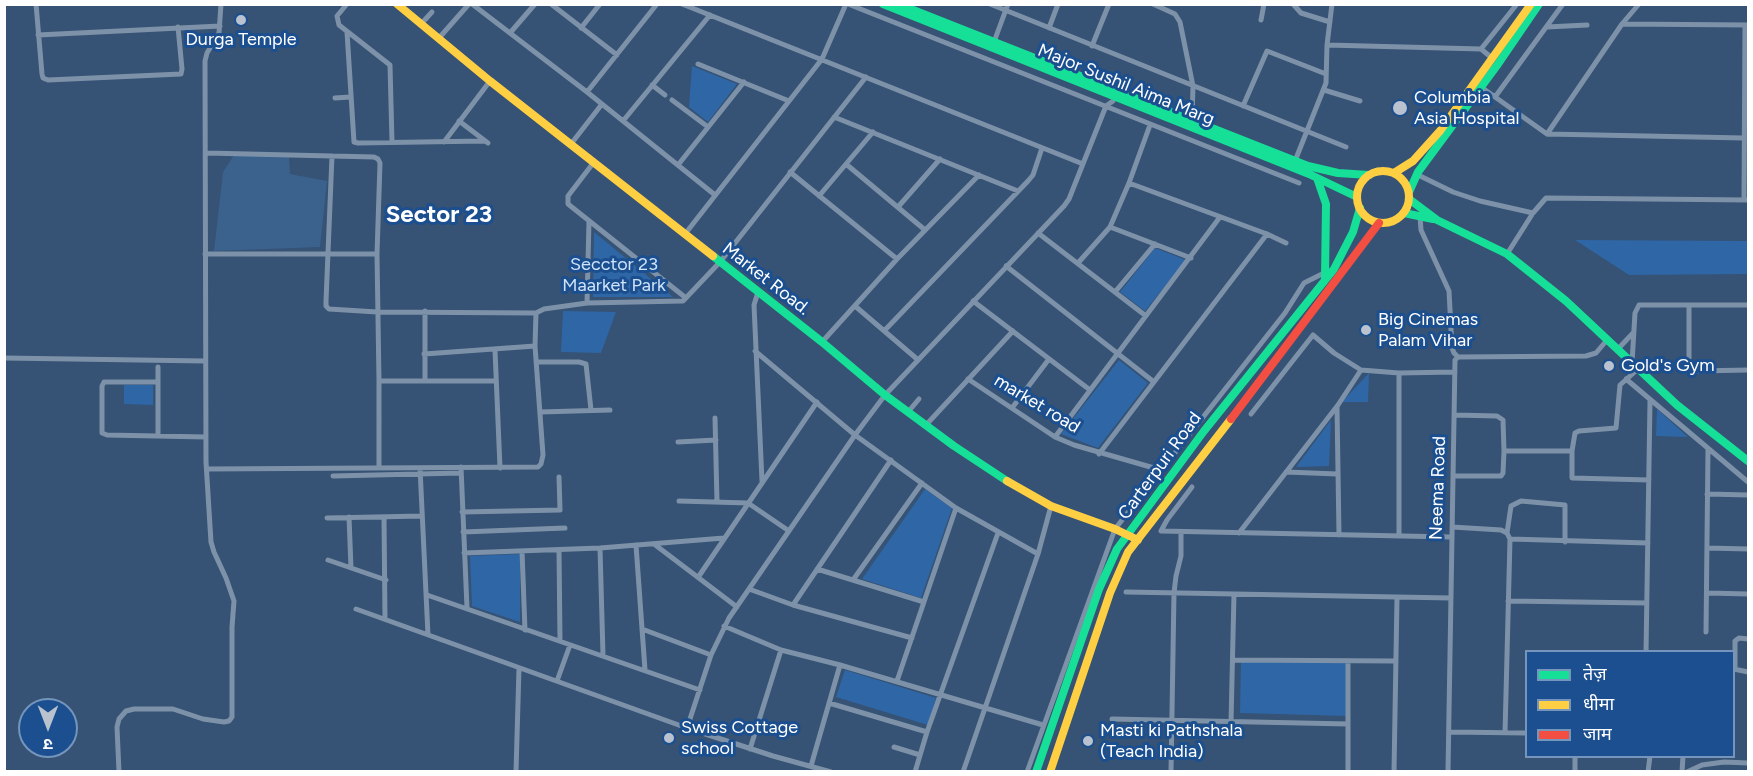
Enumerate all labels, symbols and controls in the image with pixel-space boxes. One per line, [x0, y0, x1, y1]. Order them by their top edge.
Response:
marker: Durga Temple [234, 13, 248, 27]
place label: Durga Temple [185, 29, 297, 51]
street label: Major Sushil Aima Marg [1034, 40, 1218, 130]
place label: Columbia Asia Hospital [1414, 87, 1519, 130]
marker: Columbia Asia Hospital [1391, 99, 1409, 117]
district label: Sector 23 [386, 201, 492, 229]
street label: Market Road. [718, 238, 814, 320]
park label: Secctor 23 Maarket Park [562, 254, 666, 296]
place label: Big Cinemas Palam Vihar [1378, 309, 1478, 352]
marker: Big Cinemas Palam Vihar [1359, 323, 1373, 337]
place label: Gold's Gym [1621, 355, 1715, 377]
marker: Gold's Gym [1602, 359, 1616, 373]
street label: market road [990, 370, 1084, 438]
street label: Carterpuri Road [1114, 408, 1206, 524]
street label: Neema Road [1425, 436, 1451, 540]
legend [1525, 650, 1735, 758]
text: तेज़ [1583, 663, 1607, 685]
text: धीमा [1583, 693, 1614, 715]
north arrow [18, 698, 78, 758]
place label: Swiss Cottage school [681, 717, 798, 760]
place label: Masti ki Pathshala (Teach India) [1100, 720, 1243, 762]
text: जाम [1583, 723, 1612, 745]
marker: Swiss Cottage school [662, 731, 676, 745]
marker: Masti ki Pathshala (Teach India) [1081, 734, 1095, 748]
text: उ [43, 735, 53, 754]

